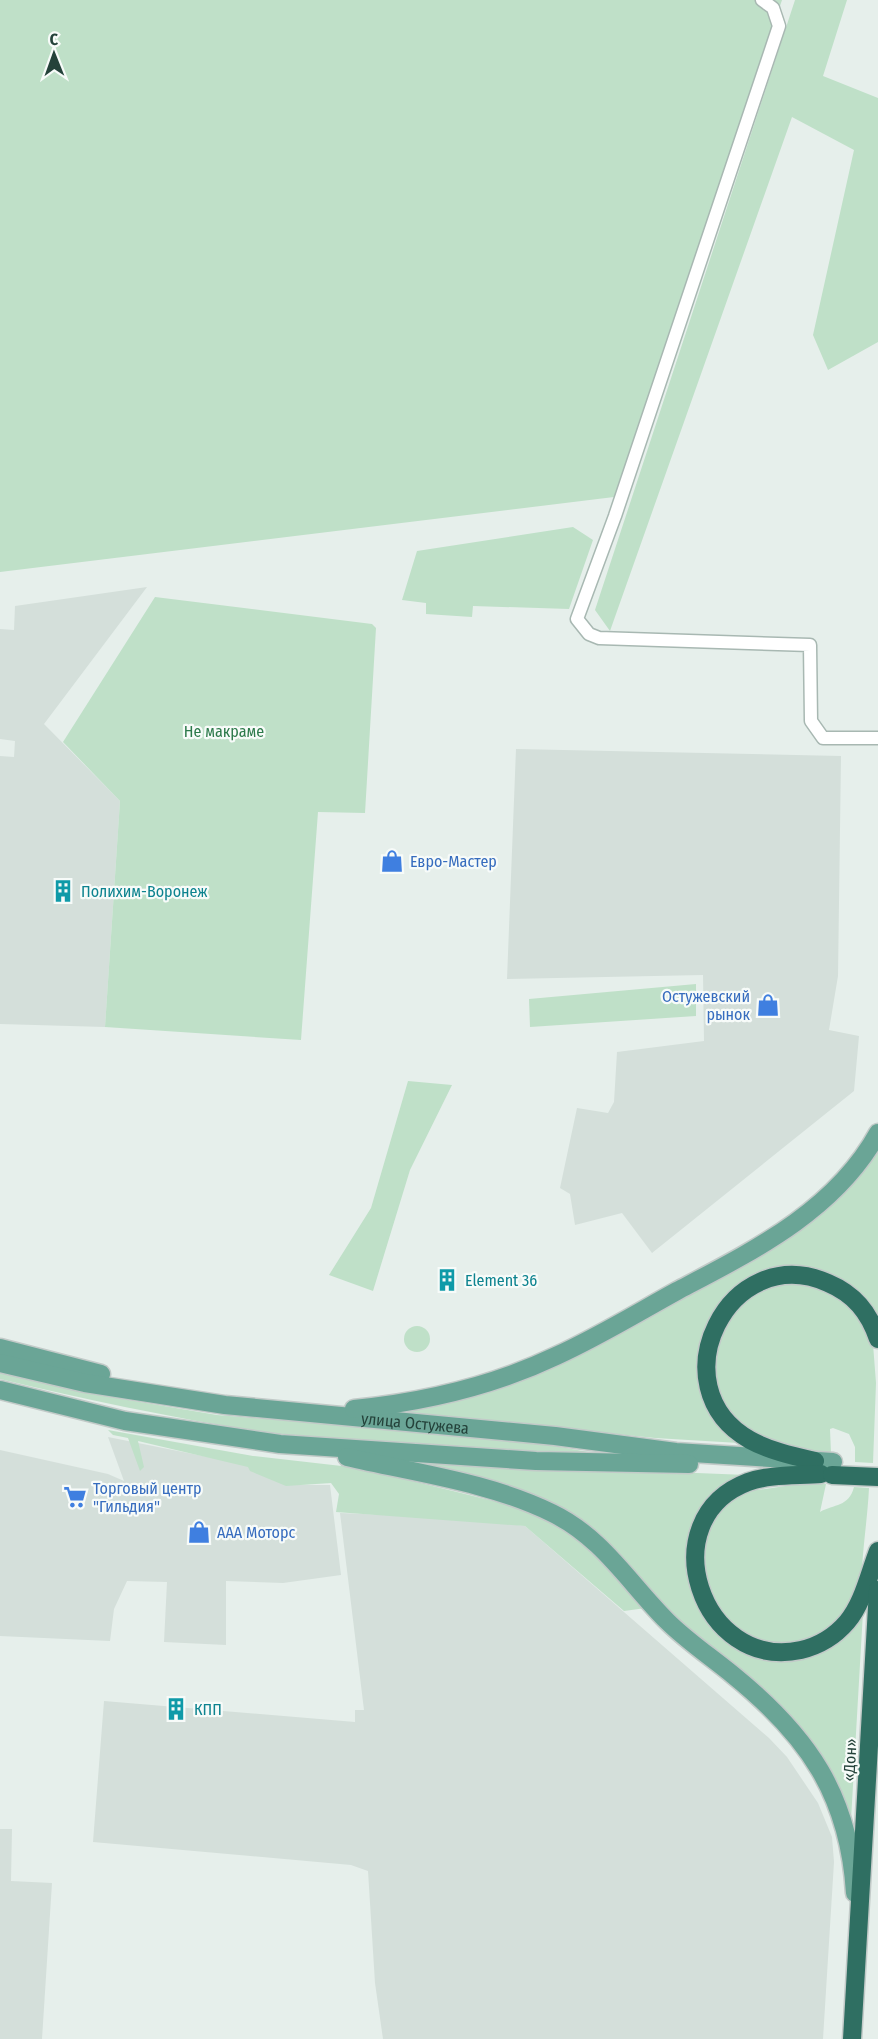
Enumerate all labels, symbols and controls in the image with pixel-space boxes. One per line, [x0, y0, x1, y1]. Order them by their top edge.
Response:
north arrow [24, 24, 84, 84]
text: С [49, 30, 59, 49]
park label: Не макраме [184, 722, 264, 741]
shop icon: Евро-Мастер [379, 848, 405, 874]
place label: Евро-Мастер [410, 852, 497, 871]
building icon: Полихим-Воронеж [50, 878, 76, 904]
place label: Полихим-Воронеж [81, 882, 208, 901]
place label: Остужевский рынок [662, 987, 750, 1024]
shop icon: Остужевский рынок [755, 992, 781, 1018]
building icon: Element 36 [434, 1267, 460, 1293]
place label: Element 36 [465, 1271, 537, 1290]
street label: улица Остужева [360, 1408, 470, 1437]
place label: Торговый центр "Гильдия" [93, 1479, 201, 1516]
supermarket icon: Торговый центр "Гильдия" [62, 1484, 88, 1510]
shop icon: ААА Моторс [186, 1519, 212, 1545]
place label: ААА Моторс [217, 1523, 295, 1542]
building icon: КПП [163, 1696, 189, 1722]
place label: КПП [194, 1700, 222, 1719]
street label: «Дон» [839, 1738, 861, 1782]

